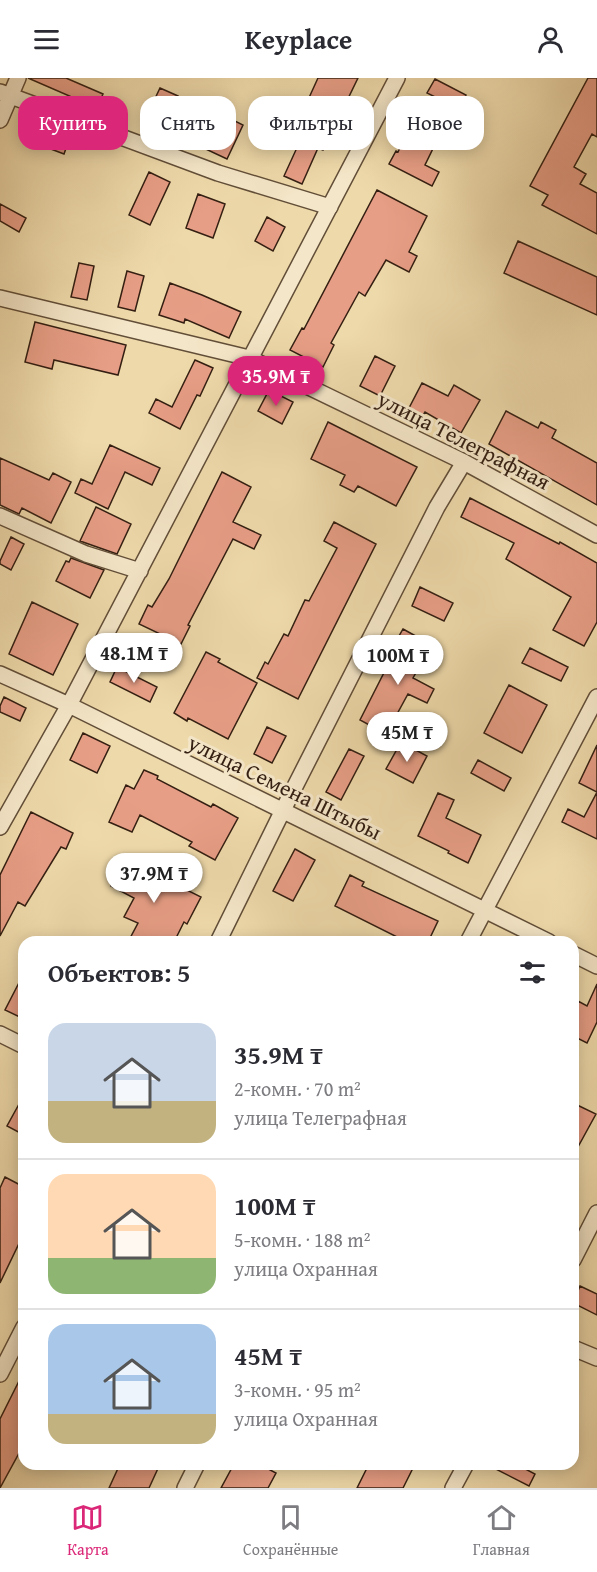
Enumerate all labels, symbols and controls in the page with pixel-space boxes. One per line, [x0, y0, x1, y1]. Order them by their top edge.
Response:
text: Keyplace [245, 19, 352, 59]
icon: menu [30, 23, 63, 56]
icon: person [534, 23, 567, 56]
chip: Купить [18, 96, 128, 150]
chip: Снять [140, 96, 236, 150]
chip: Фильтры [248, 96, 374, 150]
chip: Новое [386, 96, 484, 150]
pin: 35.9M ₸ [221, 356, 331, 407]
text: 35.9M ₸ [242, 361, 310, 390]
street label: улица Телеграфная [371, 382, 556, 497]
pin: 48.1M ₸ [79, 633, 189, 684]
pin: 100M ₸ [349, 635, 447, 686]
text: 48.1M ₸ [100, 638, 168, 667]
text: 100M ₸ [366, 640, 430, 669]
pin: 45M ₸ [365, 712, 449, 763]
text: 45M ₸ [381, 717, 433, 746]
street label: улица Семена Штыбы [182, 726, 387, 848]
pin: 37.9M ₸ [99, 853, 209, 904]
text: 37.9M ₸ [120, 858, 188, 887]
text: Объектов: 5 [48, 953, 191, 992]
icon: filters [516, 956, 549, 989]
text: 35.9M ₸ [234, 1035, 323, 1074]
icon: home [96, 1047, 168, 1119]
text: 2-комн. · 70 m² [234, 1074, 361, 1103]
text: улица Телеграфная [234, 1103, 407, 1132]
text: 100M ₸ [234, 1186, 316, 1225]
icon: home [96, 1198, 168, 1270]
text: 5-комн. · 188 m² [234, 1225, 370, 1254]
text: улица Охранная [234, 1254, 378, 1283]
text: 45M ₸ [234, 1336, 303, 1375]
icon: home [96, 1348, 168, 1420]
text: 3-комн. · 95 m² [234, 1375, 361, 1404]
text: улица Охранная [234, 1404, 378, 1433]
tab: Карта [67, 1501, 109, 1561]
tab: Сохранённые [243, 1501, 338, 1561]
tab: Главная [473, 1501, 530, 1561]

